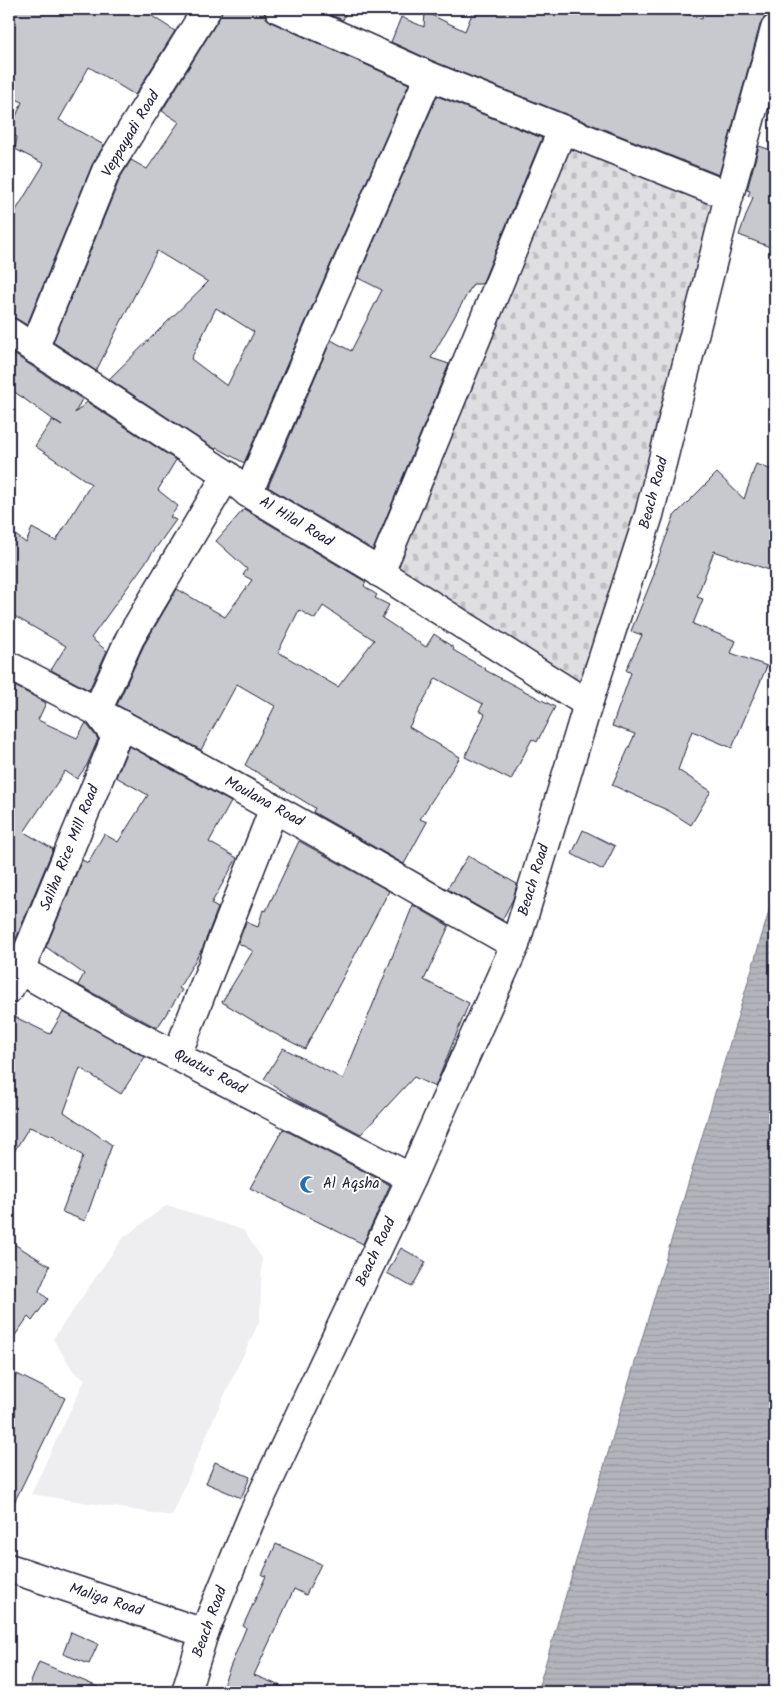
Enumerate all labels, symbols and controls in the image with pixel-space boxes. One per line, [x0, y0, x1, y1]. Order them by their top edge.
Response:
street label: Veppayadi Road [96, 86, 167, 182]
street label: Beach Road [633, 454, 675, 532]
street label: Al Hilal Road [254, 490, 338, 554]
street label: Moulana Road [220, 770, 309, 834]
street label: Saliha Rice Mill Road [34, 781, 106, 915]
street label: Beach Road [512, 841, 556, 919]
street label: Quatus Road [169, 1043, 251, 1101]
place label: Al Aqsha [323, 1172, 380, 1196]
mosque icon: Al Aqsha [299, 1174, 319, 1194]
street label: Beach Road [349, 1213, 403, 1291]
street label: Maliga Road [66, 1577, 147, 1623]
street label: Beach Road [186, 1583, 234, 1661]

